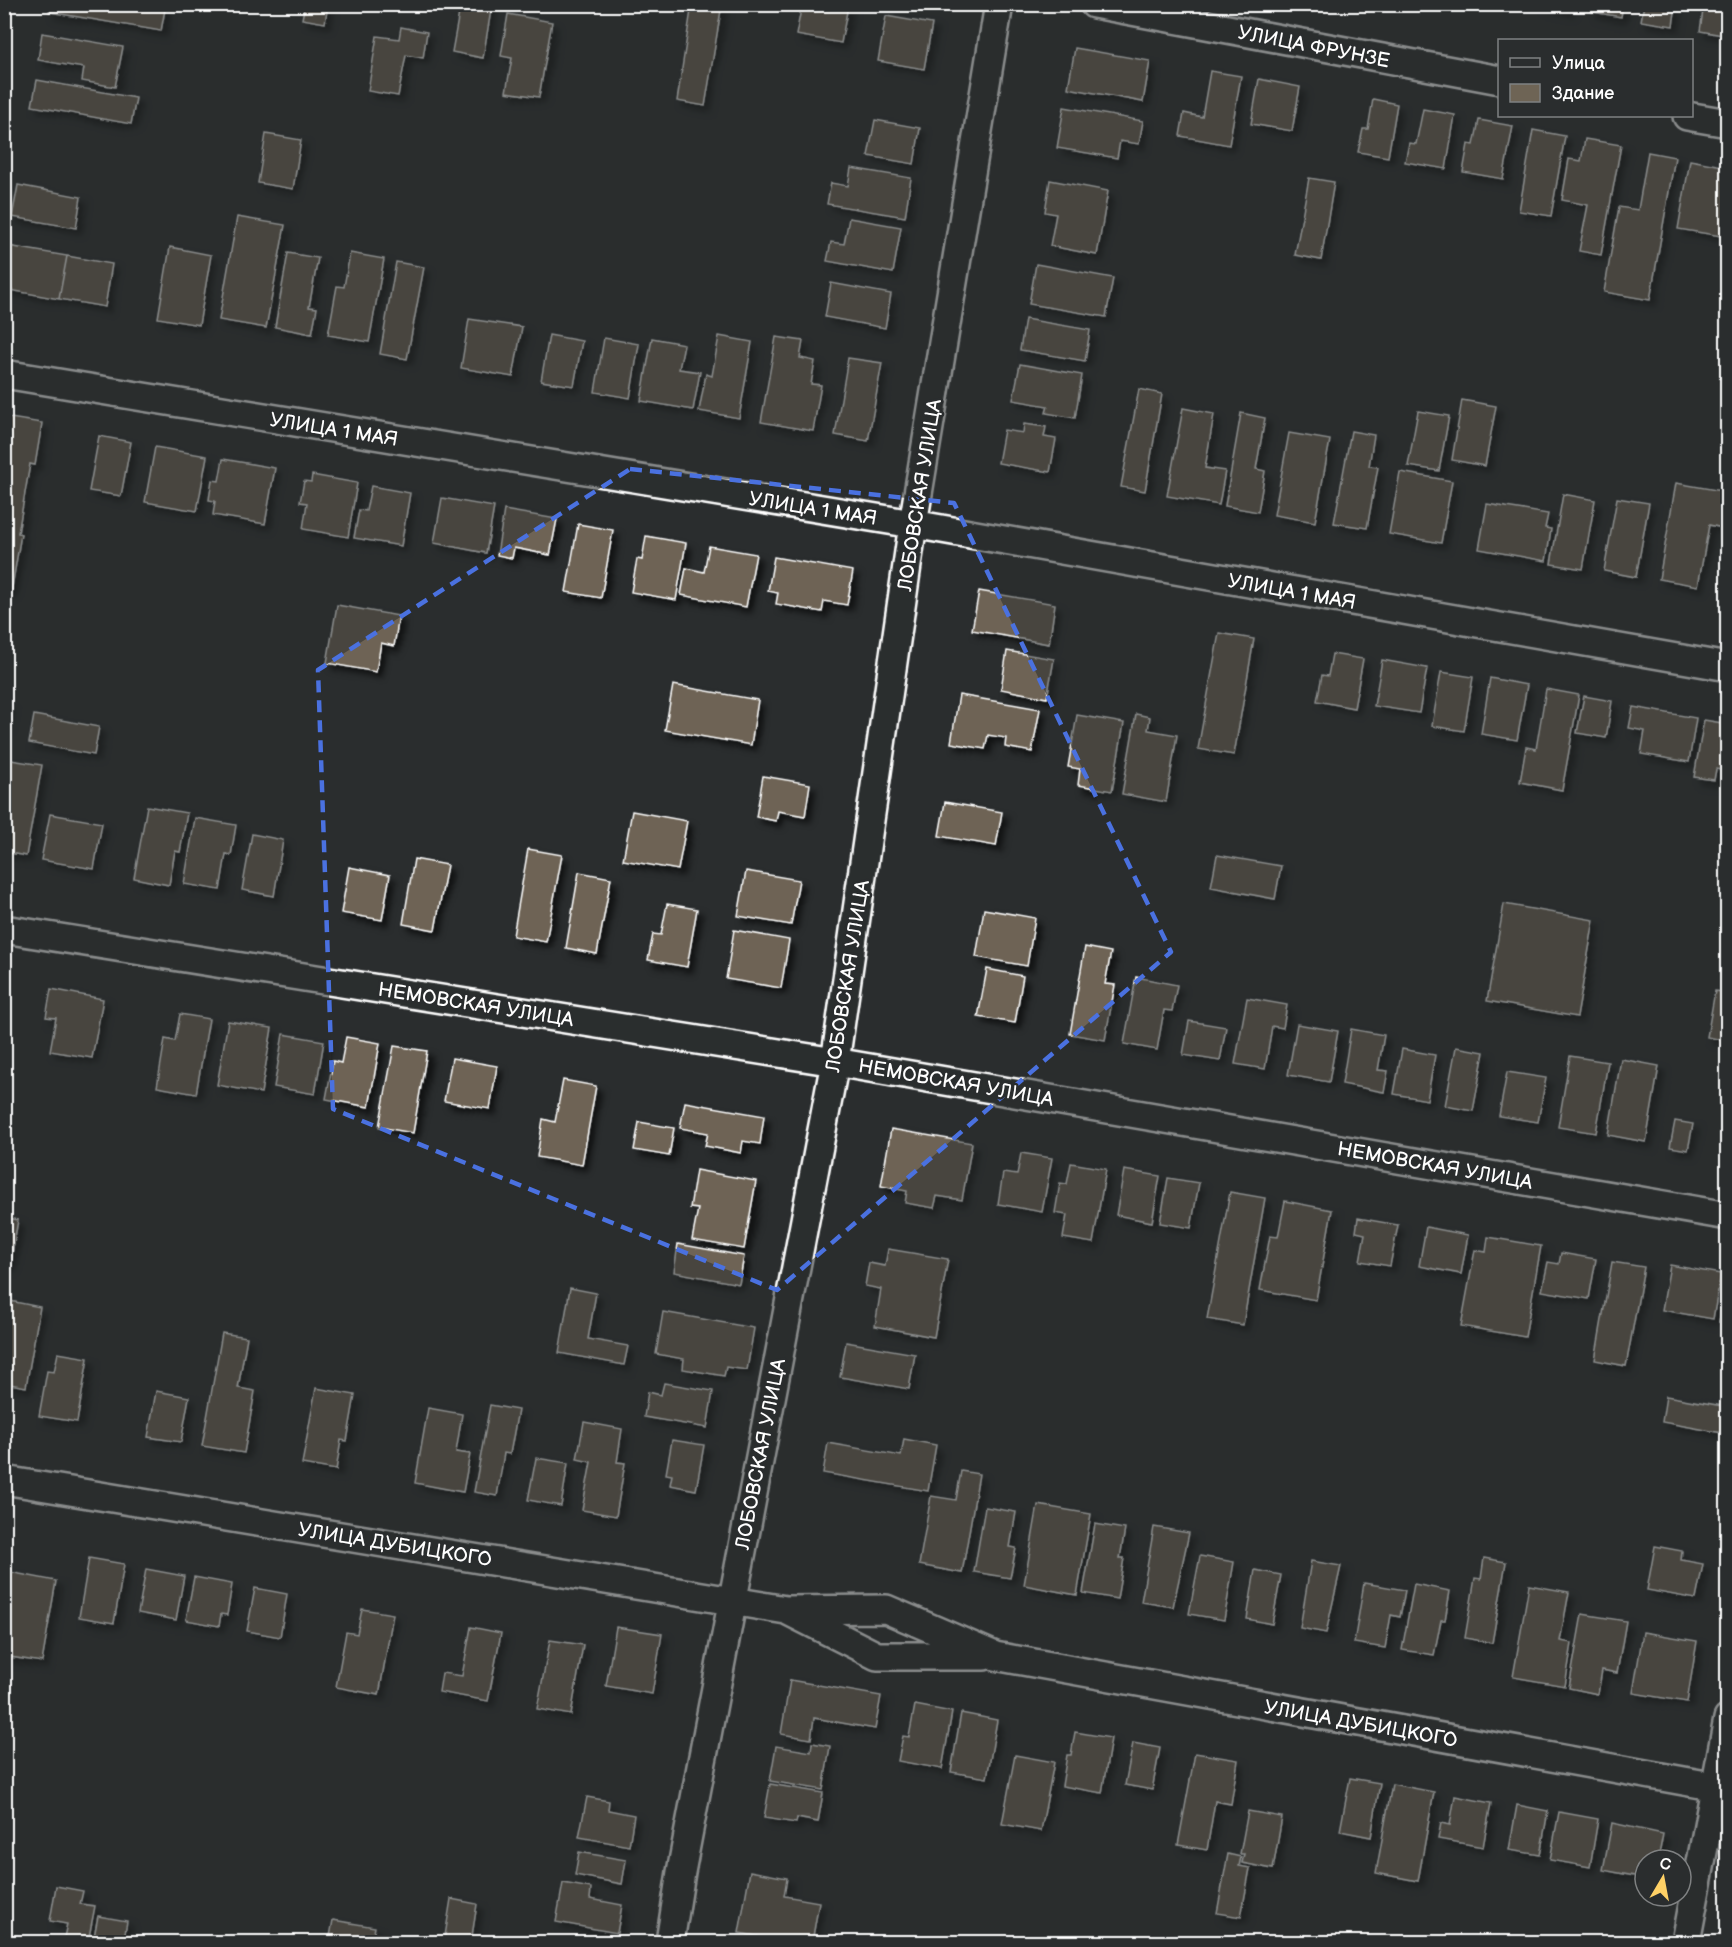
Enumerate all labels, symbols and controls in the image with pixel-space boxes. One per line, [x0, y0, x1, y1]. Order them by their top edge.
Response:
street label: УЛИЦА ФРУНЗЕ [1236, 20, 1392, 73]
legend [1498, 39, 1693, 117]
text: Улица [1552, 53, 1606, 74]
text: Здание [1552, 83, 1614, 104]
street label: ЛОБОВСКАЯ УЛИЦА [893, 397, 947, 594]
street label: УЛИЦА 1 МАЯ [268, 408, 400, 452]
street label: УЛИЦА 1 МАЯ [747, 487, 879, 531]
street label: УЛИЦА 1 МАЯ [1226, 569, 1358, 615]
street label: ЛОБОВСКАЯ УЛИЦА [821, 878, 875, 1075]
street label: НЕМОВСКАЯ УЛИЦА [376, 978, 576, 1032]
street label: НЕМОВСКАЯ УЛИЦА [856, 1054, 1056, 1112]
street label: НЕМОВСКАЯ УЛИЦА [1335, 1137, 1535, 1195]
street label: ЛОБОВСКАЯ УЛИЦА [731, 1356, 791, 1553]
street label: УЛИЦА ДУБИЦКОГО [296, 1518, 493, 1572]
street label: УЛИЦА ДУБИЦКОГО [1262, 1695, 1459, 1753]
north arrow [1633, 1848, 1693, 1908]
text: С [1658, 1854, 1672, 1875]

